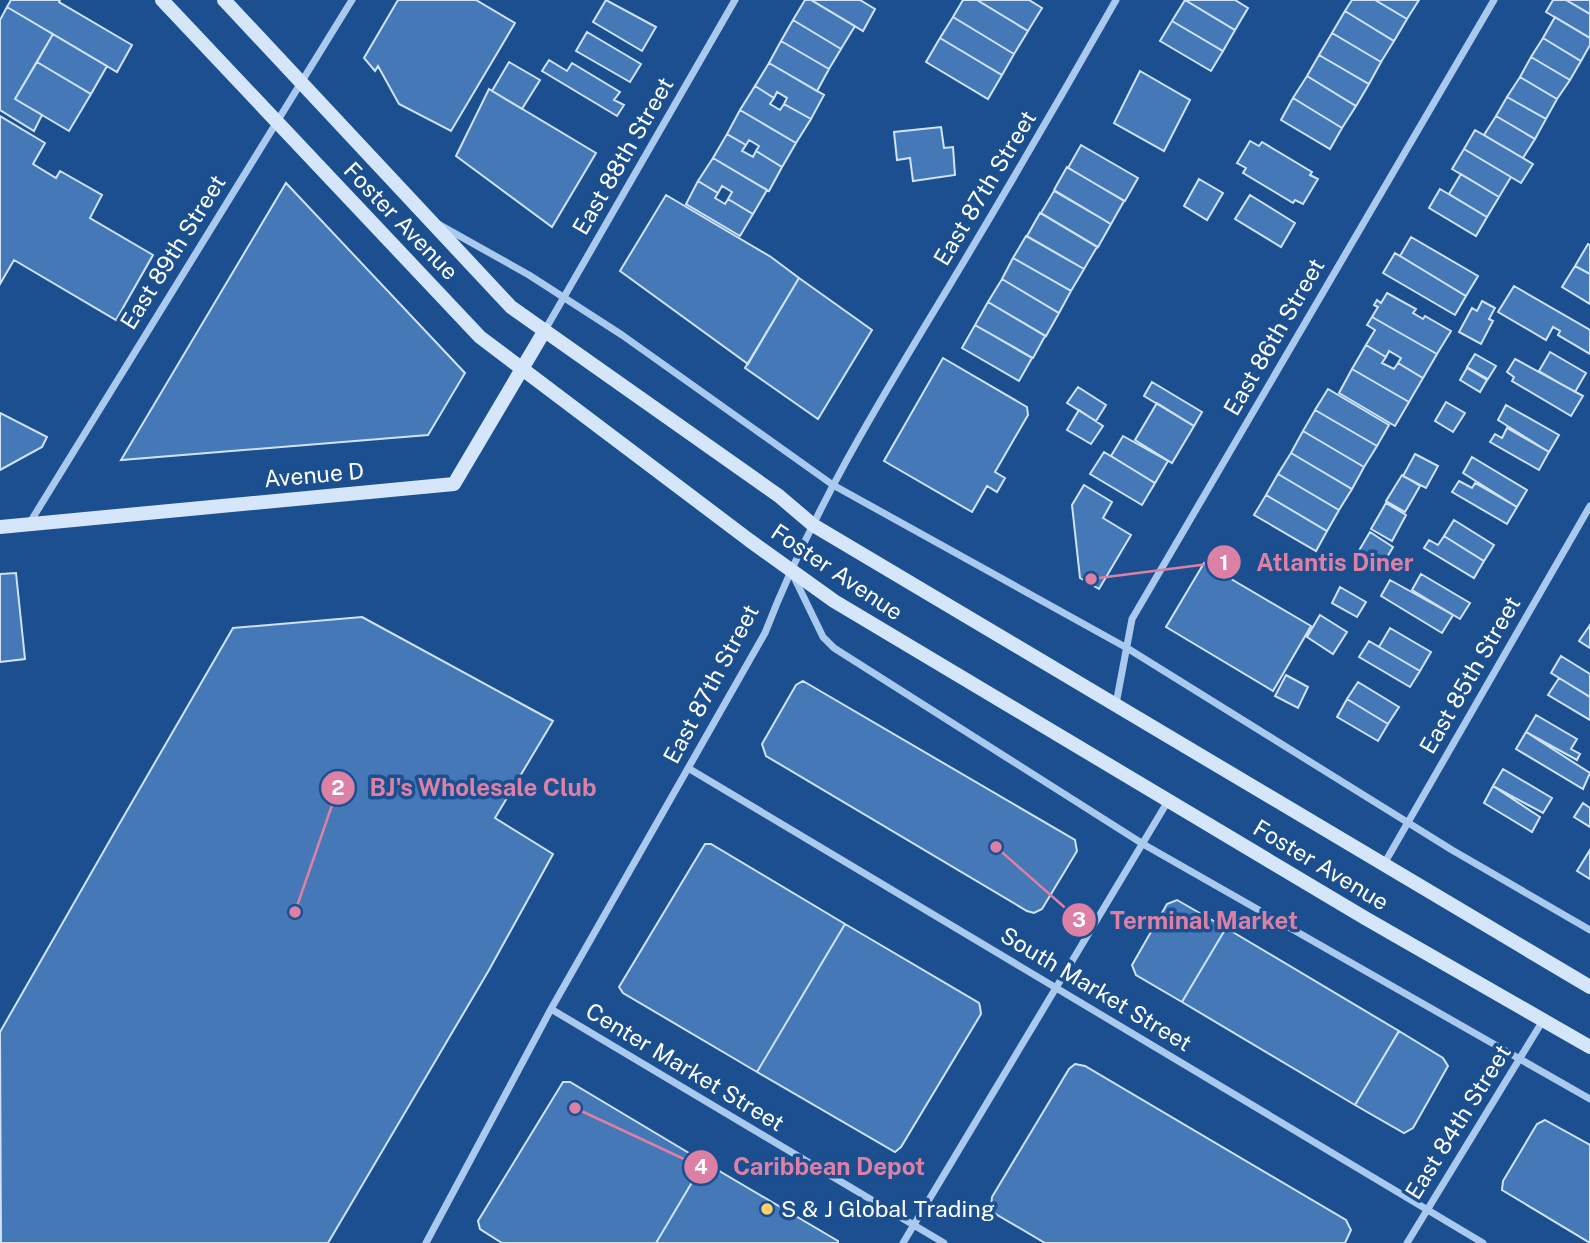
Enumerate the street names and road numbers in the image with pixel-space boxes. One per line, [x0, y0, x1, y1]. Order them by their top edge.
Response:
street label: East 88th Street [567, 72, 679, 239]
street label: East 87th Street [928, 105, 1041, 270]
street label: Foster Avenue [339, 156, 464, 285]
street label: East 89th Street [114, 170, 231, 334]
street label: East 86th Street [1218, 253, 1329, 420]
street label: Avenue D [263, 457, 365, 492]
street label: Foster Avenue [766, 518, 908, 626]
street label: East 85th Street [1414, 591, 1526, 758]
street label: East 87th Street [657, 600, 764, 768]
street label: Foster Avenue [1249, 814, 1394, 916]
street label: South Market Street [996, 921, 1197, 1056]
street label: Center Market Street [581, 997, 789, 1136]
street label: East 84th Street [1399, 1040, 1516, 1204]

